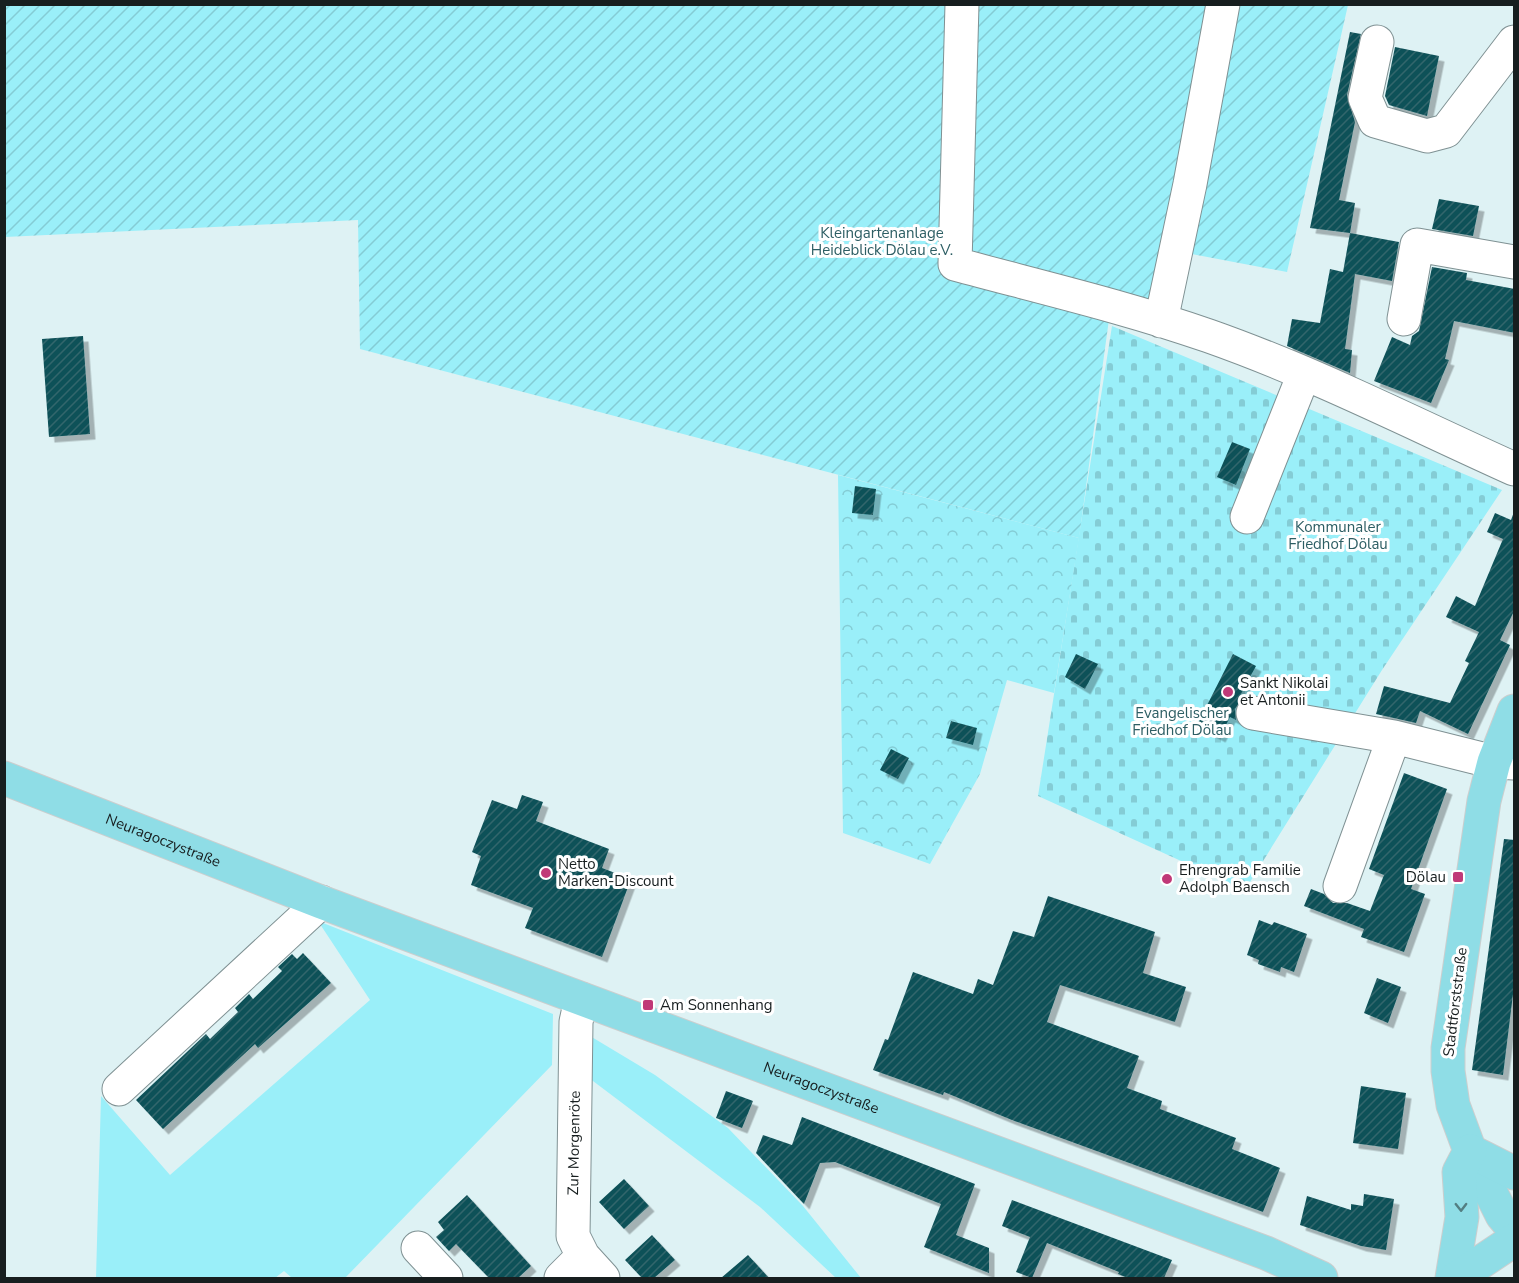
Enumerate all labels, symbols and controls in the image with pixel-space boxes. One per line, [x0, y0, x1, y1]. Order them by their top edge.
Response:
park label: Kleingartenanlage Heideblick Dölau e.V. [811, 223, 953, 260]
park label: Kommunaler Friedhof Dölau [1288, 517, 1388, 554]
place label: Sankt Nikolai et Antonii [1240, 673, 1328, 710]
marker: Sankt Nikolai et Antonii [1221, 685, 1235, 699]
park label: Evangelischer Friedhof Dölau [1132, 703, 1232, 740]
street label: Neuragoczystraße [103, 809, 224, 872]
place label: Netto Marken-Discount [558, 854, 674, 891]
place label: Ehrengrab Familie Adolph Baensch [1179, 860, 1301, 897]
marker: Netto Marken-Discount [539, 866, 553, 880]
place label: Dölau [1406, 867, 1446, 887]
marker: Dölau [1451, 870, 1465, 884]
marker: Ehrengrab Familie Adolph Baensch [1160, 872, 1174, 886]
street label: Stadtforststraße [1438, 946, 1472, 1058]
place label: Am Sonnenhang [660, 995, 773, 1015]
marker: Am Sonnenhang [641, 998, 655, 1012]
street label: Neuragoczystraße [760, 1057, 882, 1118]
street label: Zur Morgenröte [563, 1090, 585, 1196]
one-way arrow [1455, 1202, 1468, 1211]

